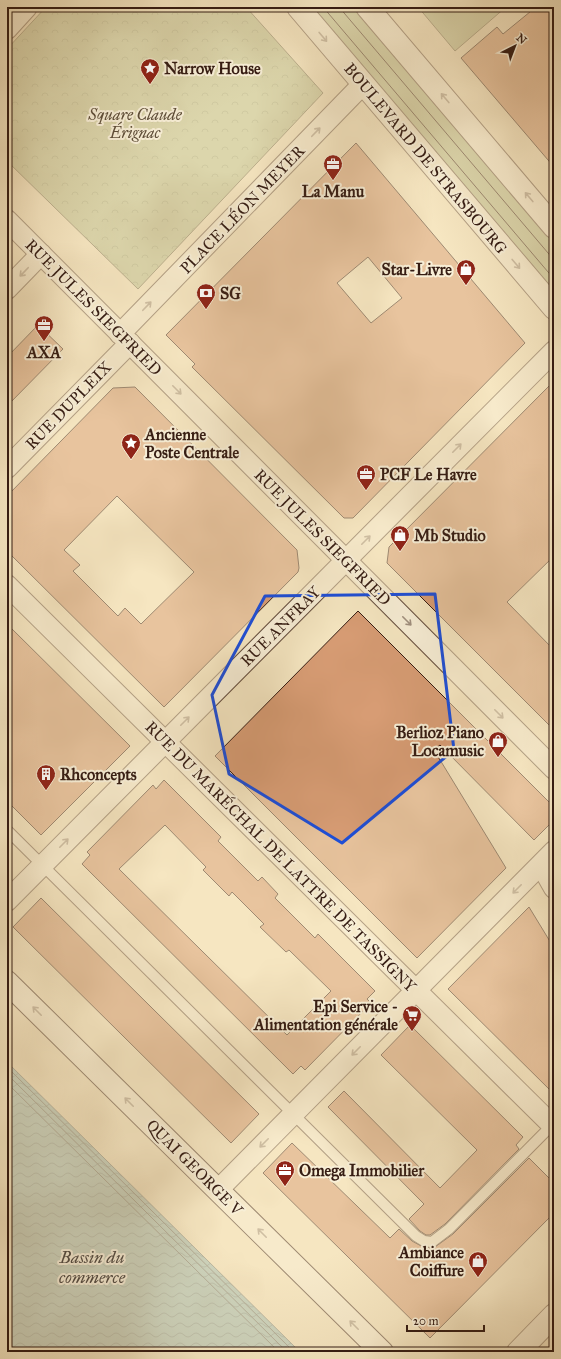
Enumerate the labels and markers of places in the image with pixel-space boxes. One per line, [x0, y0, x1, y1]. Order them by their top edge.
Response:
place icon: Narrow House [139, 57, 161, 85]
place label: Narrow House [164, 59, 261, 78]
office icon: La Manu [322, 153, 344, 181]
place label: La Manu [302, 182, 365, 201]
shop icon: Star-Livre [455, 258, 477, 286]
place label: Star-Livre [381, 260, 452, 279]
bank icon: SG [195, 282, 217, 310]
place label: SG [220, 284, 241, 303]
office icon: AXA [33, 314, 55, 342]
place label: AXA [26, 343, 61, 362]
place label: Ancienne Poste Centrale [144, 425, 239, 462]
place icon: Ancienne Poste Centrale [120, 432, 142, 460]
office icon: PCF Le Havre [355, 463, 377, 491]
place label: PCF Le Havre [380, 465, 477, 484]
shop icon: Mb Studio [389, 524, 411, 552]
place label: Mb Studio [414, 526, 486, 545]
place label: Berlioz Piano Locamusic [396, 723, 484, 760]
shop icon: Berlioz Piano Locamusic [487, 730, 509, 758]
building icon: Rhconcepts [35, 763, 57, 791]
place label: Rhconcepts [60, 765, 137, 785]
place label: Epi Service - Alimentation générale [253, 997, 398, 1035]
supermarket icon: Epi Service - Alimentation générale [401, 1004, 423, 1032]
office icon: Omega Immobilier [274, 1159, 296, 1187]
place label: Omega Immobilier [299, 1161, 425, 1181]
place label: Ambiance Coiffure [398, 1243, 464, 1280]
shop icon: Ambiance Coiffure [467, 1250, 489, 1278]

